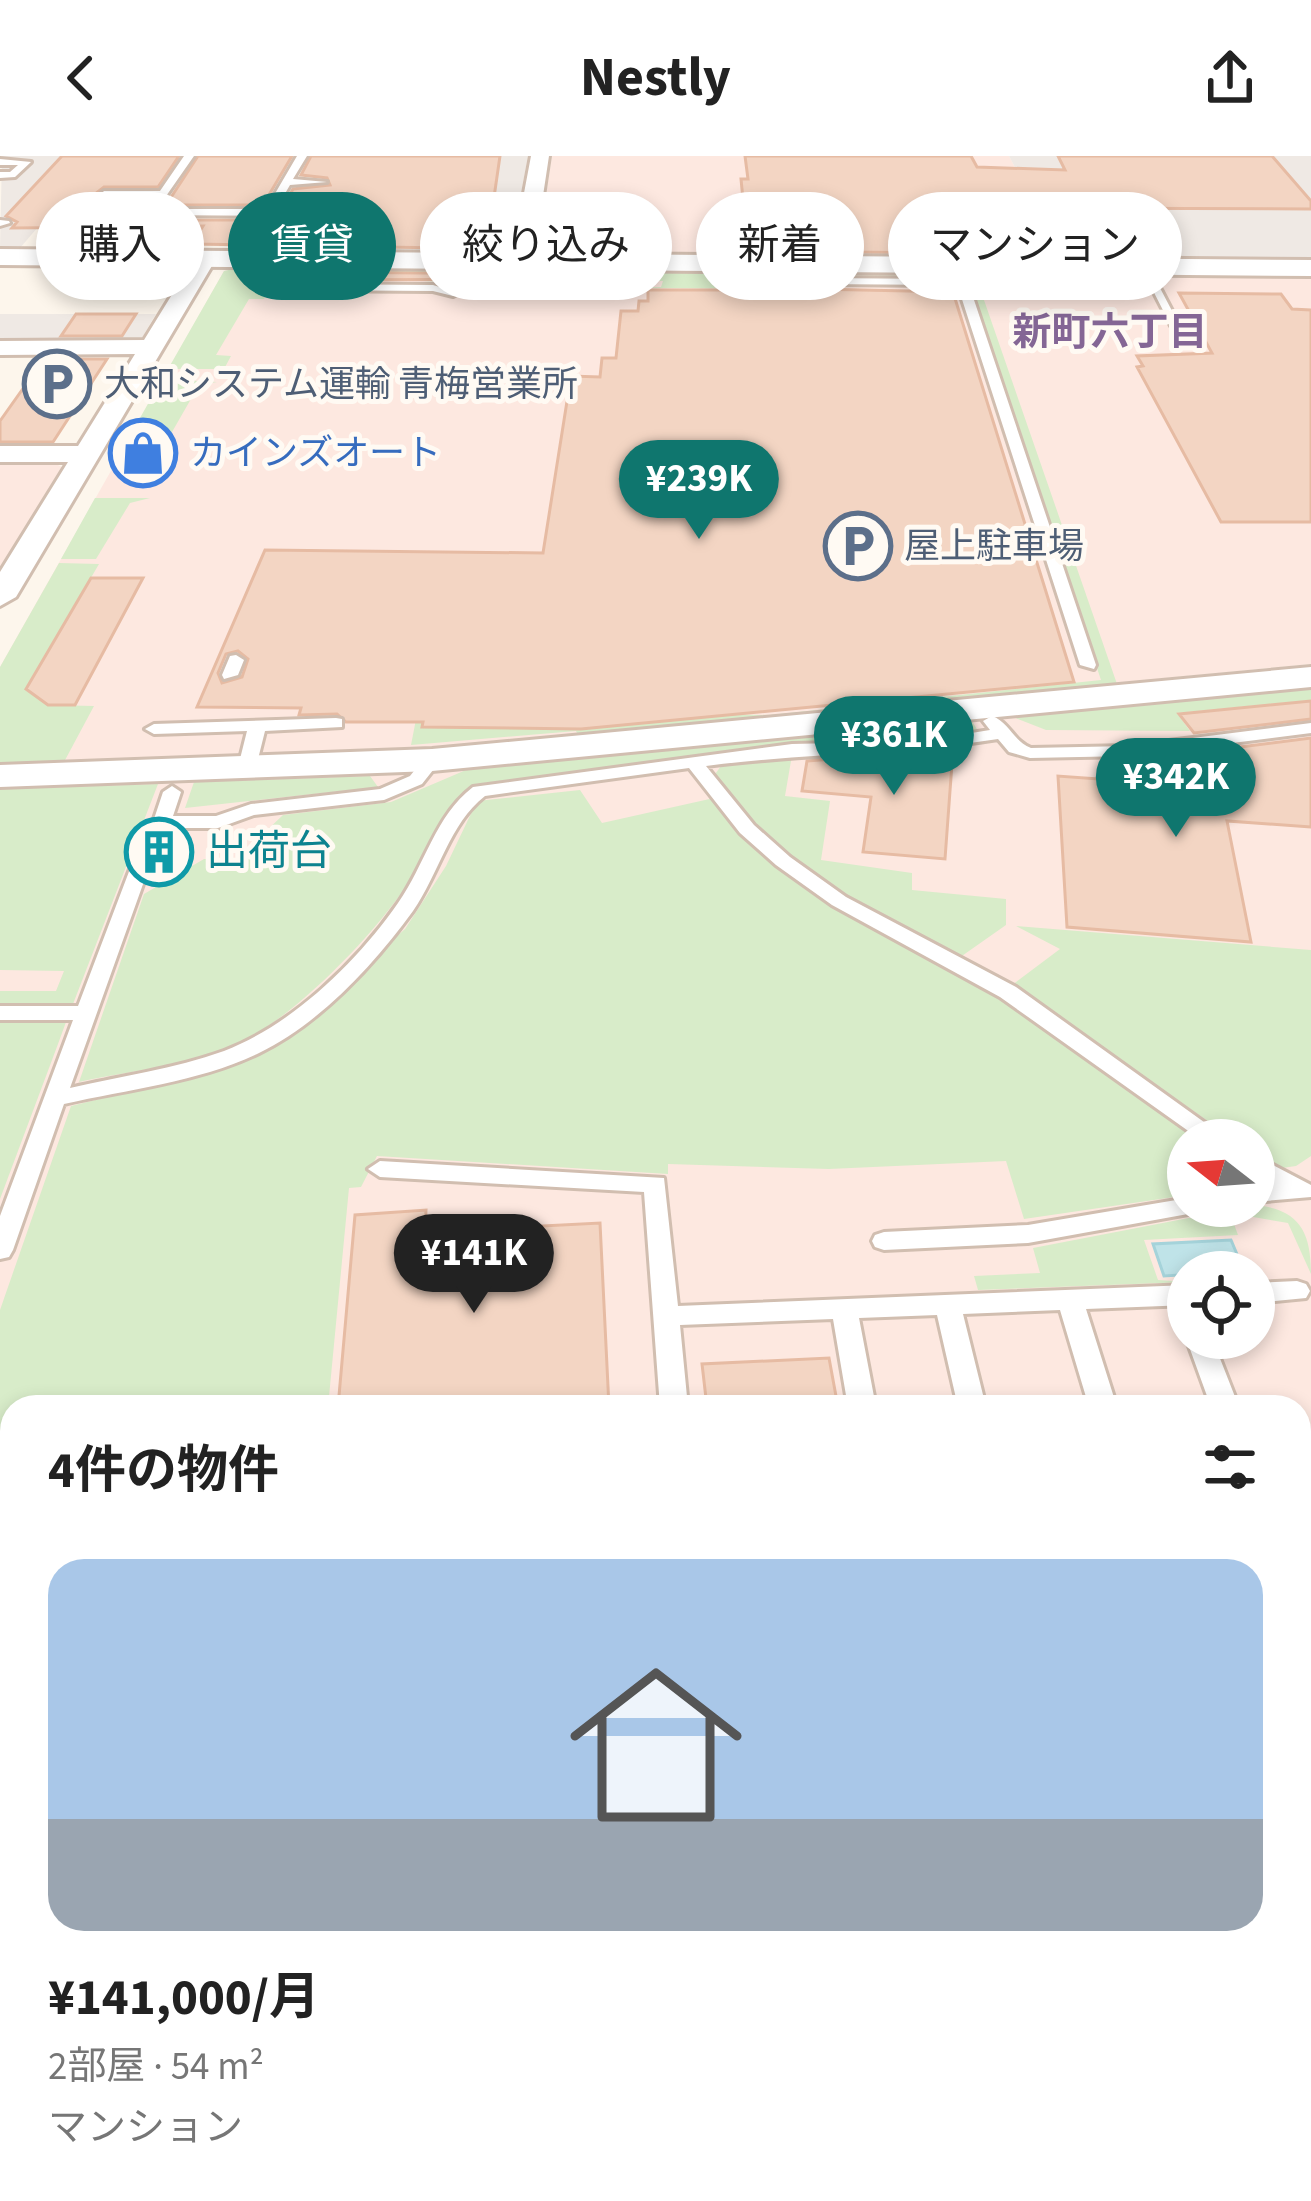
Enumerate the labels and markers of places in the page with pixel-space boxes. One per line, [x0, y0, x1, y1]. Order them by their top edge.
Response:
parking icon: 大和システム運輸 青梅営業所 [22, 349, 92, 419]
place label: 大和システム運輸 青梅営業所 [104, 359, 578, 410]
shop icon: カインズオート [108, 418, 178, 488]
place label: カインズオート [190, 428, 441, 479]
pin: ¥239K [615, 440, 783, 542]
parking icon: 屋上駐車場 [823, 511, 893, 581]
place label: 屋上駐車場 [904, 521, 1084, 572]
pin: ¥361K [810, 696, 978, 798]
pin: ¥342K [1092, 738, 1260, 840]
building icon: 出荷台 [124, 817, 194, 887]
place label: 出荷台 [206, 822, 332, 882]
pin: ¥141K [390, 1214, 558, 1316]

